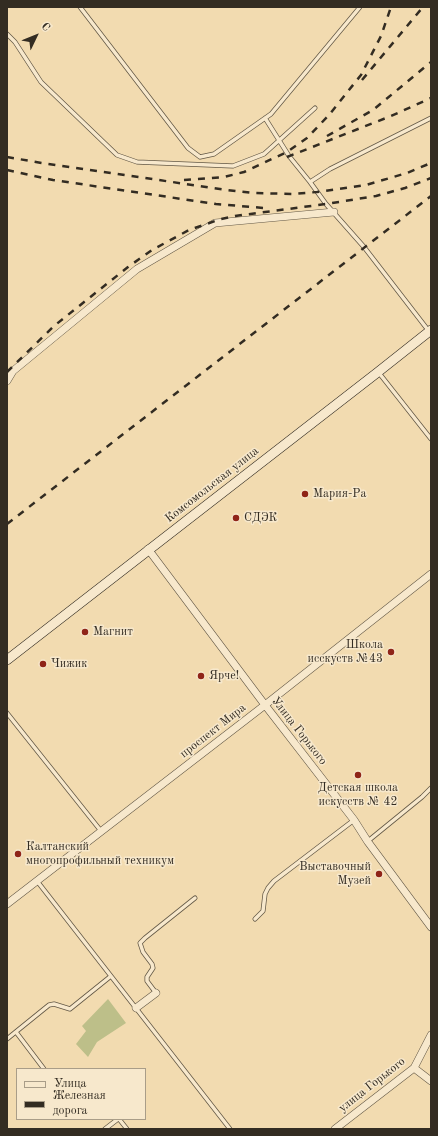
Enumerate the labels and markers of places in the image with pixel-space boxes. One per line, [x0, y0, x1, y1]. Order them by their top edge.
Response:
place label: Мария-Ра [313, 487, 366, 501]
marker: Мария-Ра [300, 489, 310, 499]
place label: СДЭК [244, 511, 277, 525]
marker: СДЭК [231, 513, 241, 523]
place label: Магнит [93, 625, 133, 639]
marker: Магнит [80, 627, 90, 637]
place label: Школа исскуств №43 [308, 638, 383, 666]
marker: Школа исскуств №43 [386, 647, 396, 657]
place label: Чижик [51, 657, 87, 671]
marker: Чижик [38, 659, 48, 669]
place label: Ярче! [209, 669, 239, 683]
marker: Ярче! [196, 671, 206, 681]
marker: Детская школа искусств № 42 [353, 770, 363, 780]
place label: Детская школа искусств № 42 [318, 781, 398, 809]
place label: Калтанский многопрофильный техникум [26, 840, 174, 868]
marker: Калтанский многопрофильный техникум [13, 849, 23, 859]
place label: Выставочный Музей [299, 860, 371, 888]
marker: Выставочный Музей [374, 869, 384, 879]

